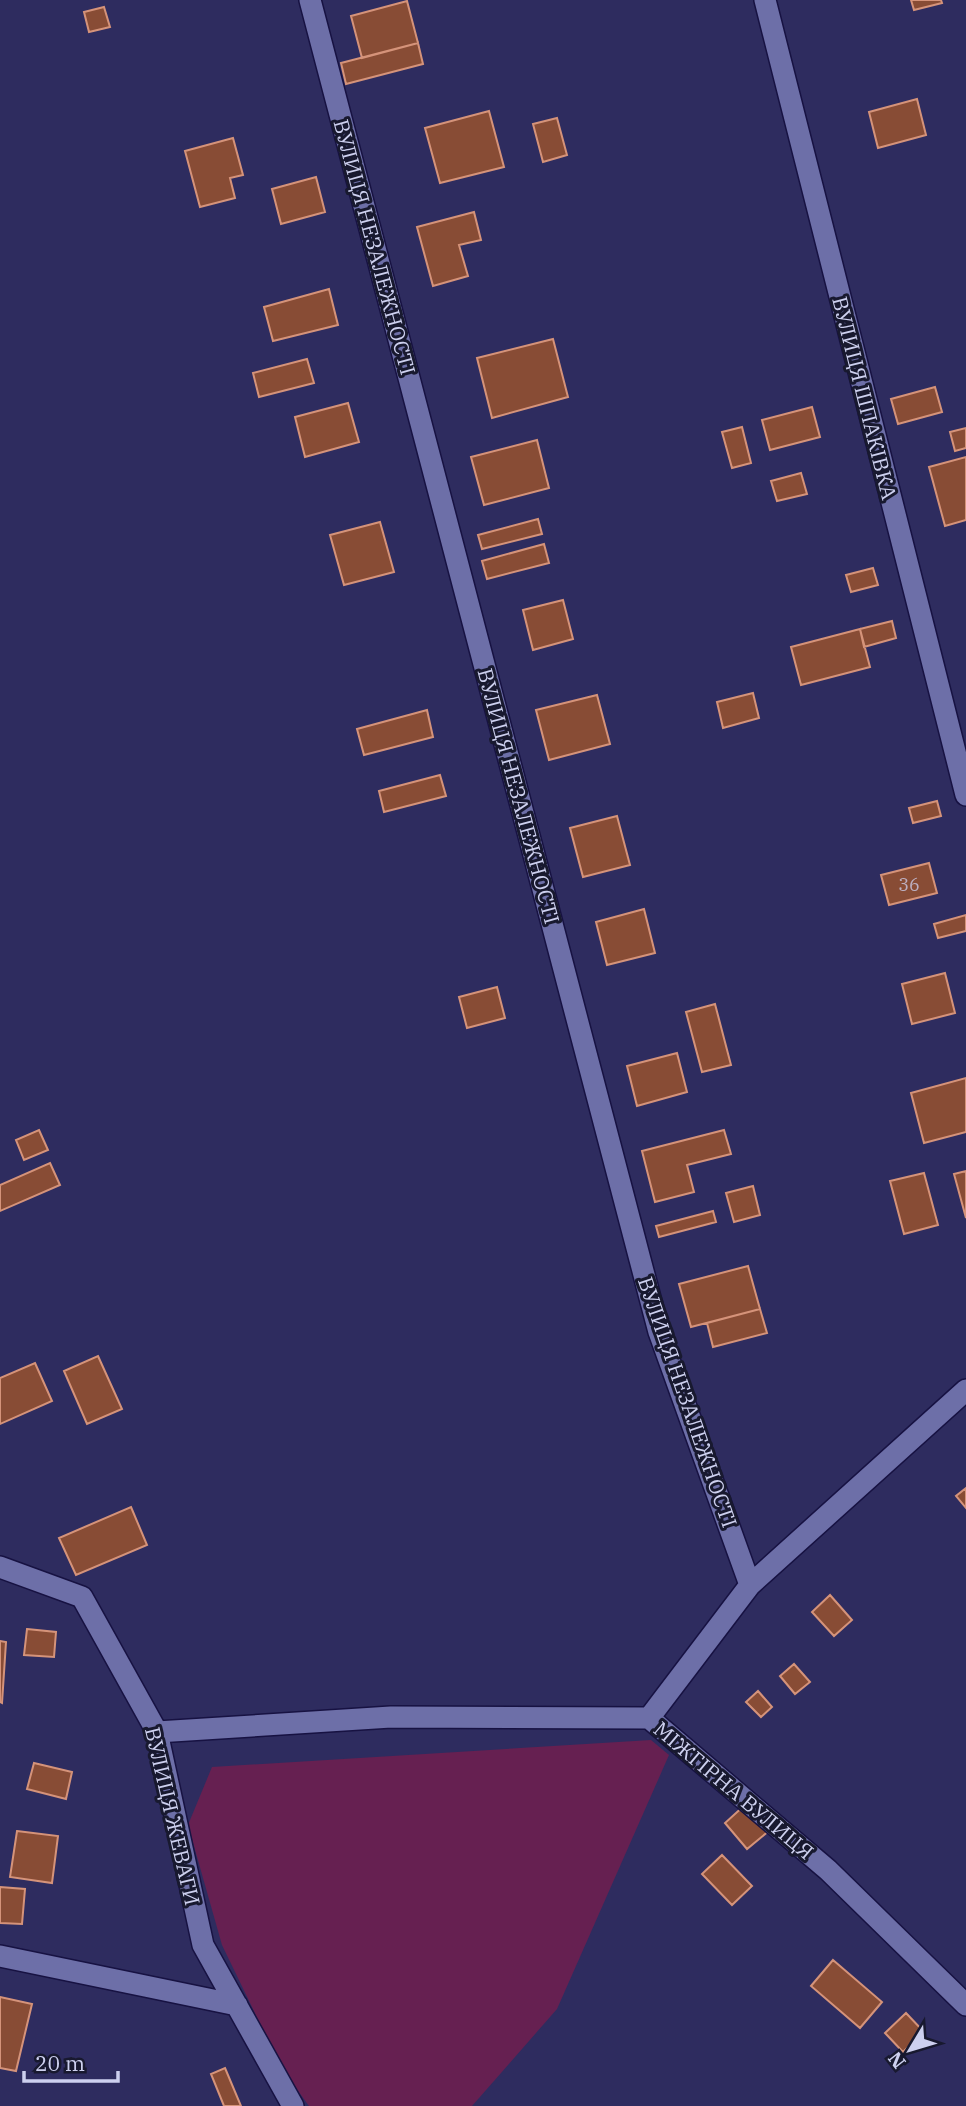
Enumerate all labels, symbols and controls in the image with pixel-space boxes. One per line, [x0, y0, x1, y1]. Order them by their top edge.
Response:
street label: ВУЛИЦЯ НЕЗАЛЕЖНОСТІ [327, 116, 423, 378]
street label: ВУЛИЦЯ ШПАКІВКА [826, 293, 904, 503]
street label: ВУЛИЦЯ НЕЗАЛЕЖНОСТІ [471, 665, 567, 927]
house number: 36 [898, 873, 920, 896]
street label: ВУЛИЦЯ НЕЗАЛЕЖНОСТІ [632, 1273, 744, 1531]
street label: МІЖГІРНА ВУЛИЦЯ [648, 1715, 820, 1865]
street label: ВУЛИЦЯ ЖЕВАГИ [139, 1724, 207, 1908]
north arrow [875, 2015, 945, 2085]
scale bar [24, 2039, 119, 2084]
text: N [883, 2047, 911, 2074]
text: 20 m [35, 2049, 85, 2077]

